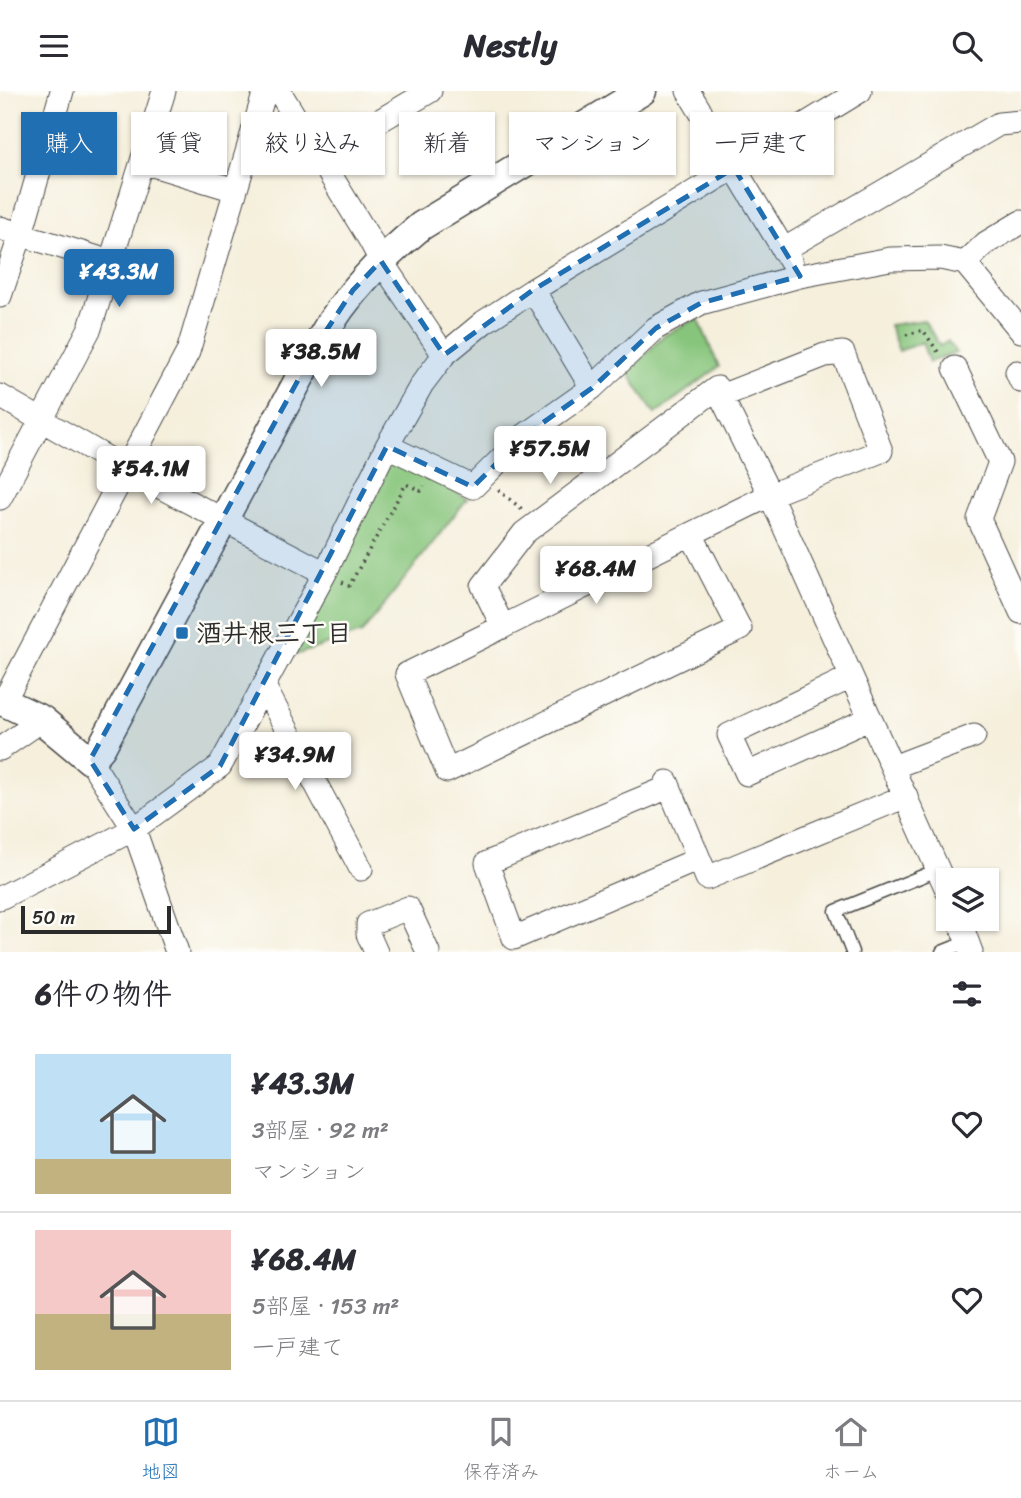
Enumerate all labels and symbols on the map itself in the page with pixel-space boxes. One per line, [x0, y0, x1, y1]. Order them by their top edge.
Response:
pin: ¥43.3M [62, 249, 176, 309]
pin: ¥38.5M [264, 329, 378, 389]
pin: ¥57.5M [493, 427, 607, 486]
pin: ¥54.1M [94, 447, 208, 506]
pin: ¥68.4M [539, 547, 653, 606]
place label: 酒井根三丁目 [196, 610, 352, 656]
marker: 酒井根三丁目 [174, 625, 190, 641]
pin: ¥34.9M [238, 733, 352, 792]
scale bar [21, 903, 172, 935]

